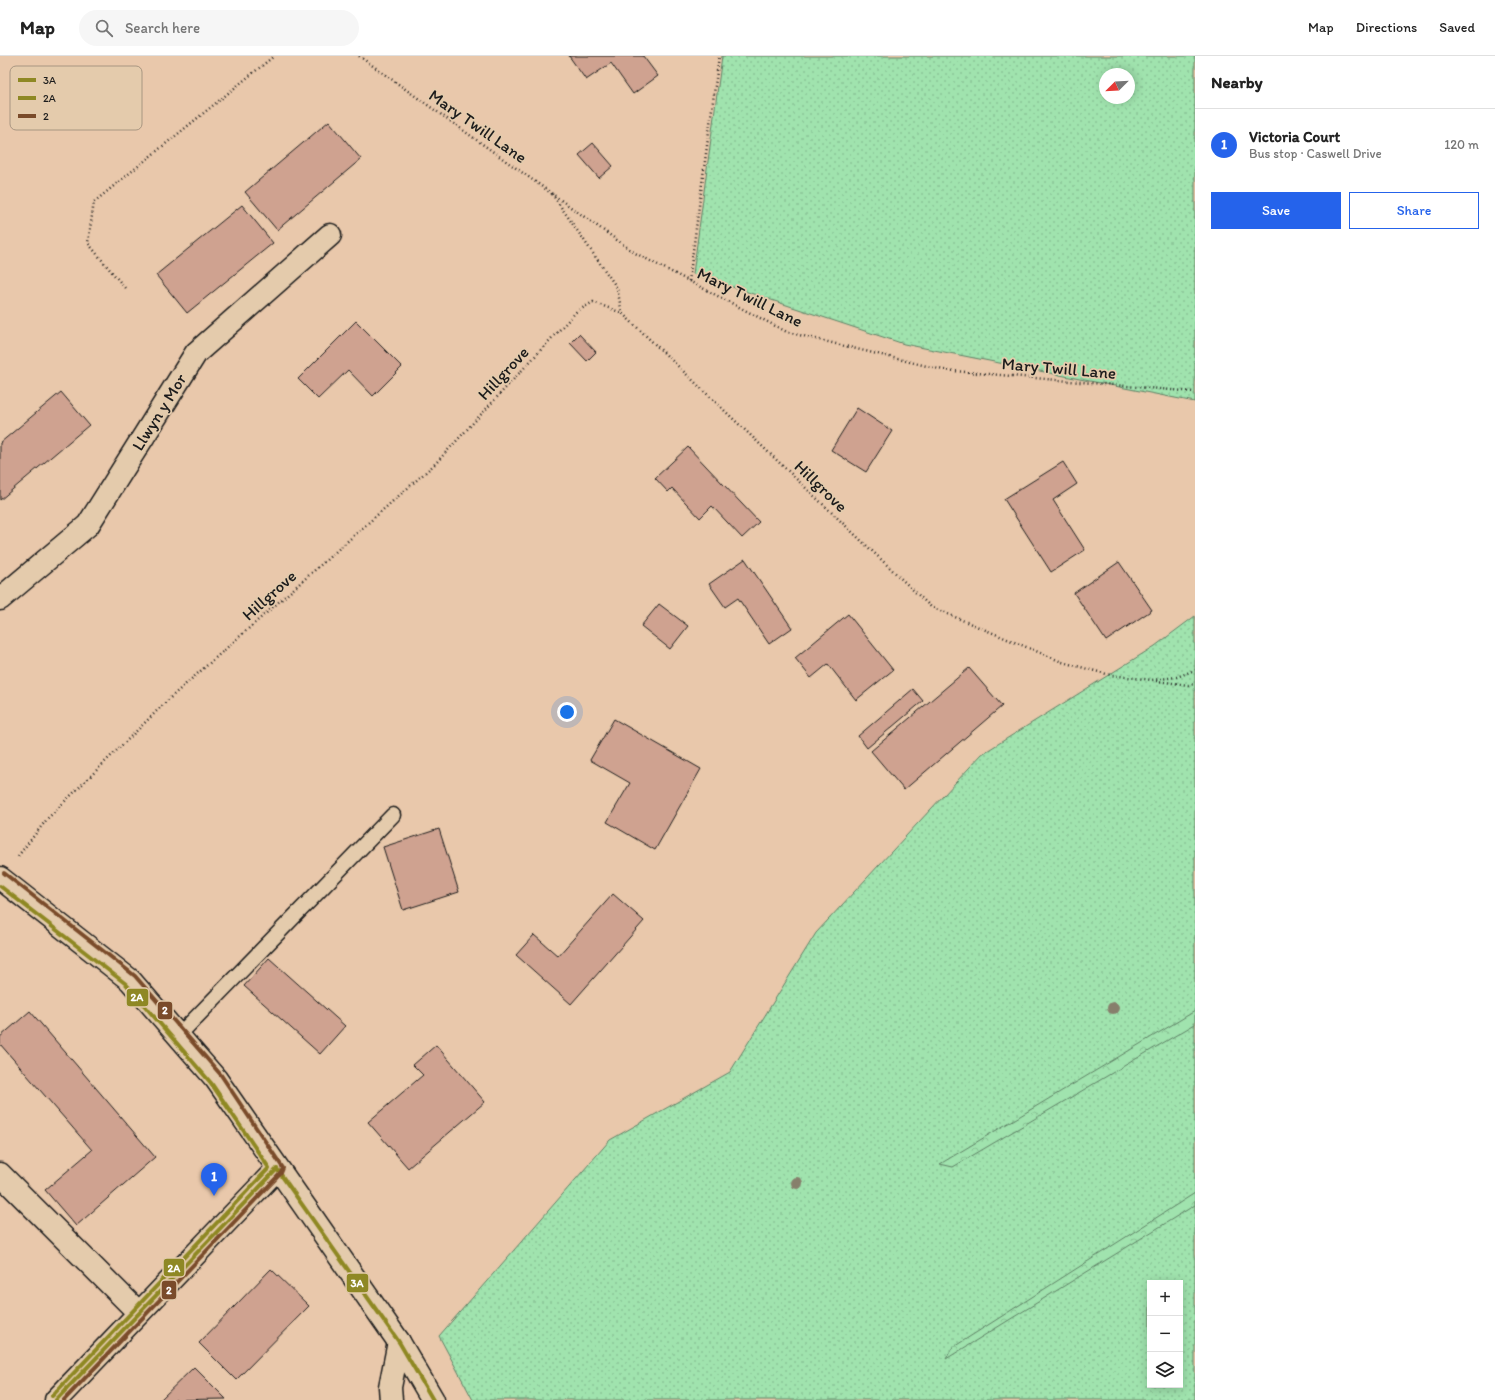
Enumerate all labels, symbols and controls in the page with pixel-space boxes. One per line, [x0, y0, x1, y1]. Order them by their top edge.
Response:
search box [79, 10, 359, 46]
text: Map [20, 16, 55, 39]
icon: search [93, 17, 115, 39]
text: Search here [125, 19, 200, 37]
text: Map [1308, 19, 1334, 36]
text: Directions [1356, 19, 1417, 36]
text: Saved [1439, 19, 1475, 36]
legend [10, 66, 142, 130]
north arrow [1099, 68, 1135, 104]
text: Nearby [1211, 72, 1263, 92]
text: 3A [43, 74, 56, 87]
street label: Mary Twill Lane [425, 85, 531, 167]
text: 2A [43, 92, 56, 105]
text: 2 [43, 110, 49, 123]
text: Victoria Court [1249, 128, 1340, 146]
text: 1 [1221, 137, 1227, 152]
text: 120 m [1444, 137, 1479, 152]
text: Bus stop · Caswell Drive [1249, 146, 1382, 161]
button: Save [1211, 192, 1341, 229]
button: Share [1349, 192, 1479, 229]
street label: Mary Twill Lane [694, 263, 806, 331]
street label: Hillgrove [473, 342, 533, 404]
street label: Mary Twill Lane [1001, 353, 1117, 383]
street label: Llwyn y Mor [127, 370, 191, 454]
street label: Hillgrove [790, 456, 852, 516]
street label: Hillgrove [238, 566, 300, 624]
your location [557, 702, 577, 722]
line badge: 2A [126, 988, 149, 1007]
text: 2A [131, 991, 144, 1004]
line badge: 2 [157, 1001, 173, 1020]
text: 2 [162, 1004, 168, 1017]
pin: 1 [201, 1163, 227, 1196]
line badge: 2A [163, 1258, 185, 1277]
text: 2A [168, 1262, 181, 1275]
line badge: 3A [346, 1273, 369, 1293]
text: 3A [350, 1277, 364, 1290]
line badge: 2 [161, 1280, 177, 1300]
map controls [1147, 1280, 1183, 1388]
button: + [1147, 1280, 1183, 1316]
text: 2 [166, 1284, 172, 1297]
button: − [1147, 1316, 1183, 1352]
button: layers [1147, 1352, 1183, 1388]

